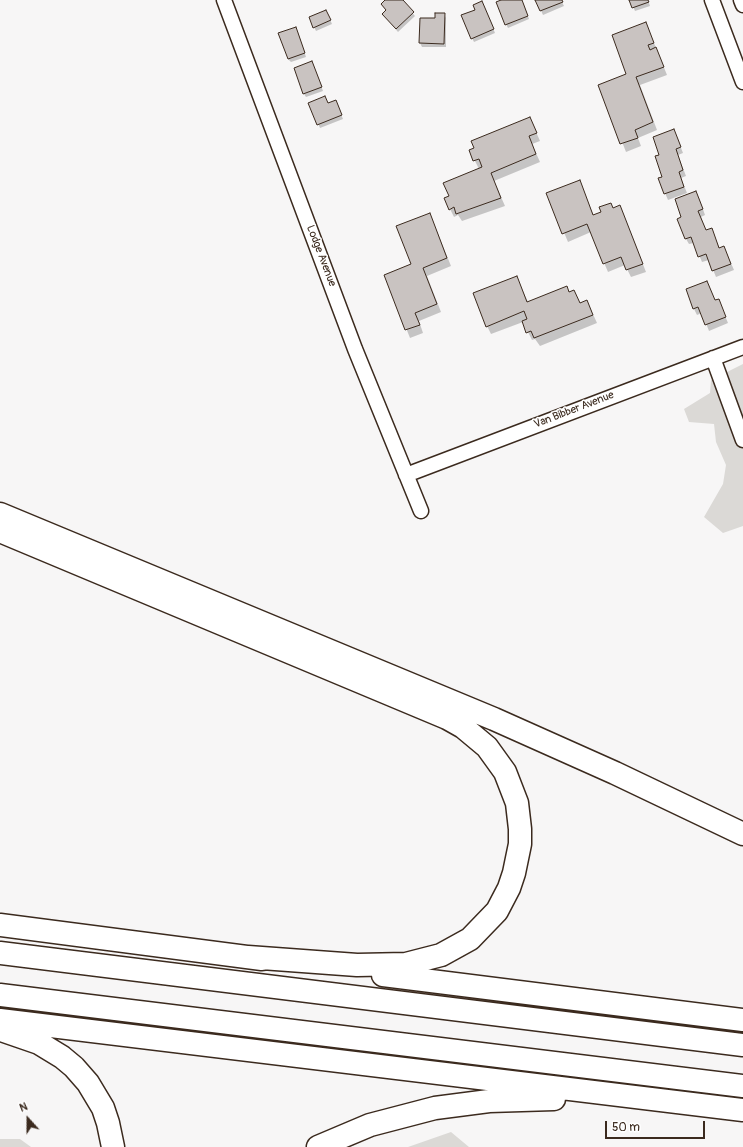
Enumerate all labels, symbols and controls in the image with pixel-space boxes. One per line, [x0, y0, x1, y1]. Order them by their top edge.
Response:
street label: Lodge Avenue [303, 223, 339, 289]
street label: Van Bibber Avenue [532, 389, 616, 431]
north arrow [8, 1099, 48, 1139]
text: N [18, 1100, 29, 1115]
scale bar [607, 1113, 707, 1139]
text: 50 m [612, 1120, 640, 1135]

